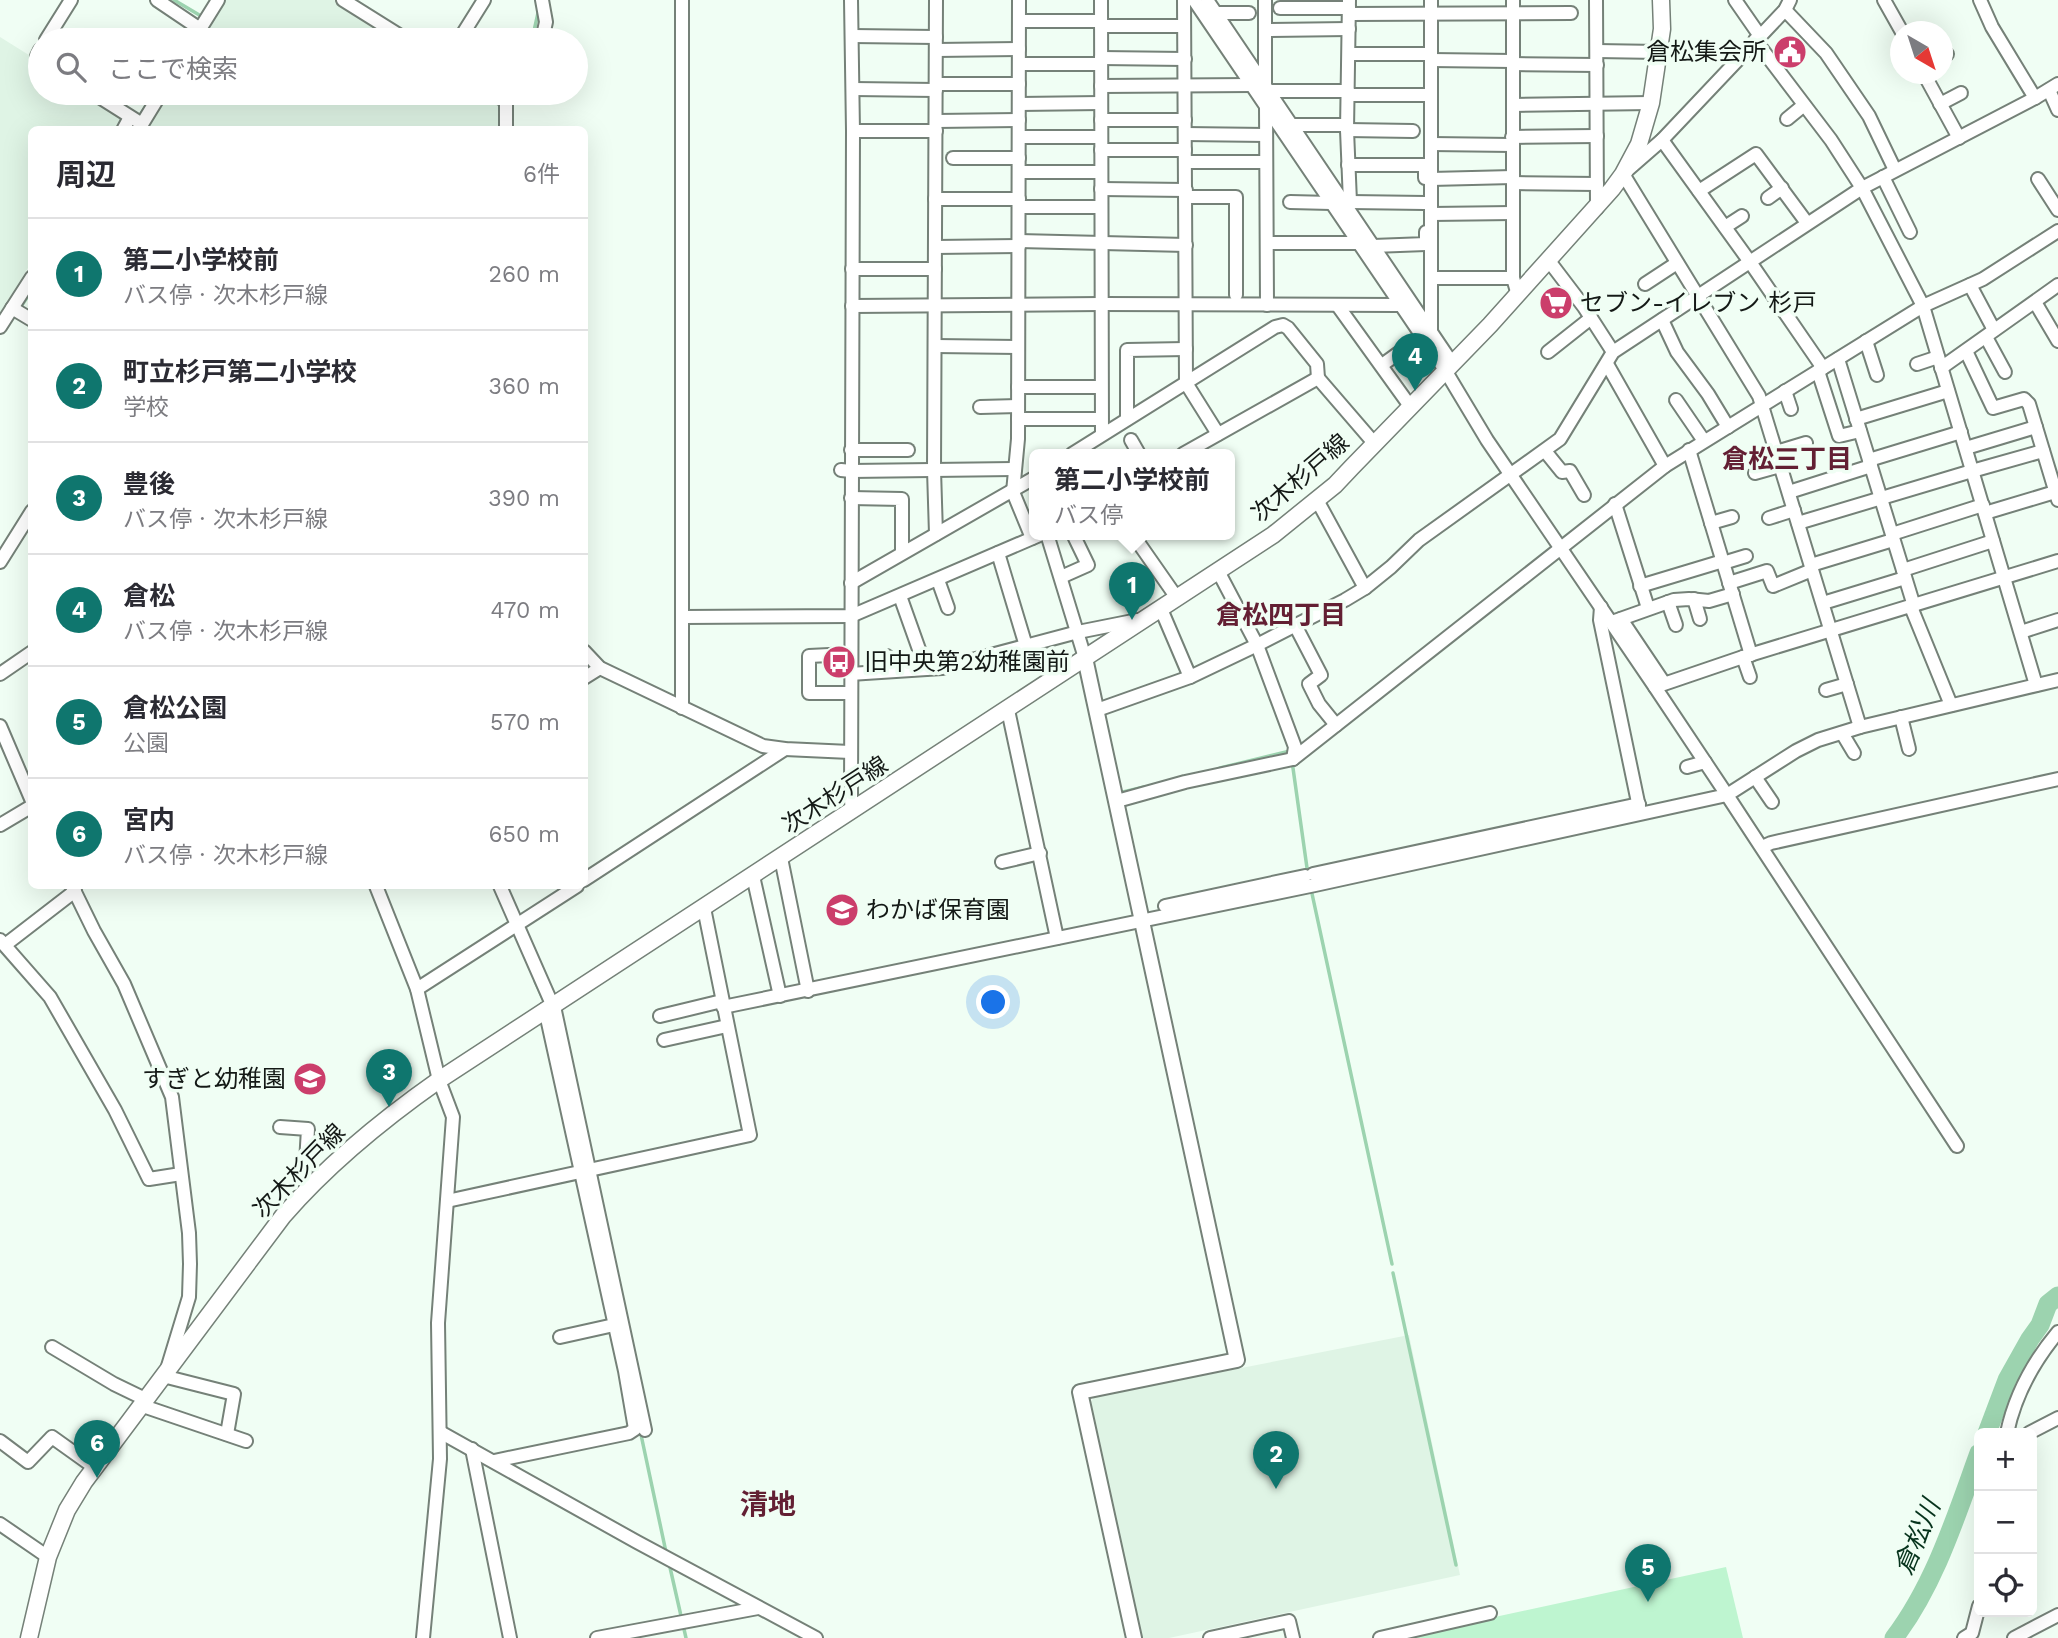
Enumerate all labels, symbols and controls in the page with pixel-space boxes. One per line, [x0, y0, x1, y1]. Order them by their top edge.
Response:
north arrow [1890, 21, 1953, 84]
search box [28, 28, 588, 105]
public building icon: 倉松集会所 [1771, 33, 1809, 71]
place label: 倉松集会所 [1646, 38, 1766, 66]
icon: search [52, 48, 90, 86]
text: ここで検索 [108, 54, 238, 84]
text: 周辺 [56, 157, 116, 192]
text: 6件 [523, 161, 560, 188]
text: 第二小学校前 [123, 245, 279, 275]
text: 1 [74, 261, 84, 288]
text: 260 m [489, 261, 560, 288]
text: バス停 · 次木杉戸線 [123, 282, 328, 309]
supermarket icon: セブン-イレブン 杉戸 [1537, 284, 1575, 322]
place label: セブン-イレブン 杉戸 [1580, 289, 1816, 317]
pin: 4 [1392, 333, 1438, 391]
text: 町立杉戸第二小学校 [123, 357, 357, 387]
text: 2 [72, 373, 86, 400]
text: 360 m [489, 373, 560, 400]
text: 学校 [123, 394, 169, 421]
street label: 次木杉戸線 [1246, 428, 1354, 528]
district label: 倉松三丁目 [1722, 444, 1852, 474]
popup [1029, 449, 1235, 540]
text: 第二小学校前 [1054, 465, 1210, 495]
text: 豊後 [123, 469, 175, 499]
text: 3 [72, 485, 86, 512]
text: 390 m [488, 485, 560, 512]
text: バス停 [1054, 502, 1123, 529]
text: バス停 · 次木杉戸線 [123, 506, 328, 533]
pin: 1 [1109, 562, 1155, 620]
text: 倉松 [123, 581, 175, 611]
text: 4 [72, 597, 86, 624]
text: 470 m [491, 597, 560, 624]
district label: 倉松四丁目 [1216, 600, 1346, 630]
text: バス停 · 次木杉戸線 [123, 618, 328, 645]
bus stop icon: 旧中央第2幼稚園前 [820, 643, 858, 681]
place label: 旧中央第2幼稚園前 [864, 648, 1070, 676]
text: 倉松公園 [123, 693, 227, 723]
text: 5 [72, 709, 86, 736]
text: 570 m [490, 709, 560, 736]
text: 公園 [123, 730, 169, 757]
street label: 次木杉戸線 [777, 751, 893, 839]
text: 宮内 [123, 805, 175, 835]
text: 6 [72, 821, 86, 848]
text: 650 m [489, 821, 560, 848]
text: バス停 · 次木杉戸線 [123, 842, 328, 869]
school or university icon: わかば保育園 [823, 891, 861, 929]
place label: わかば保育園 [866, 896, 1010, 924]
your location [976, 985, 1010, 1019]
pin: 3 [366, 1049, 412, 1107]
school or university icon: すぎと幼稚園 [291, 1060, 329, 1098]
place label: すぎと幼稚園 [142, 1065, 286, 1093]
street label: 次木杉戸線 [247, 1118, 351, 1224]
pin: 6 [74, 1420, 120, 1478]
map controls [1974, 1428, 2037, 1617]
button: + [1974, 1428, 2037, 1491]
pin: 2 [1253, 1431, 1299, 1489]
district label: 清地 [740, 1488, 796, 1521]
button: − [1974, 1491, 2037, 1554]
water label: 倉松川 [1888, 1492, 1947, 1579]
pin: 5 [1625, 1544, 1671, 1602]
button: locate [1974, 1554, 2037, 1617]

